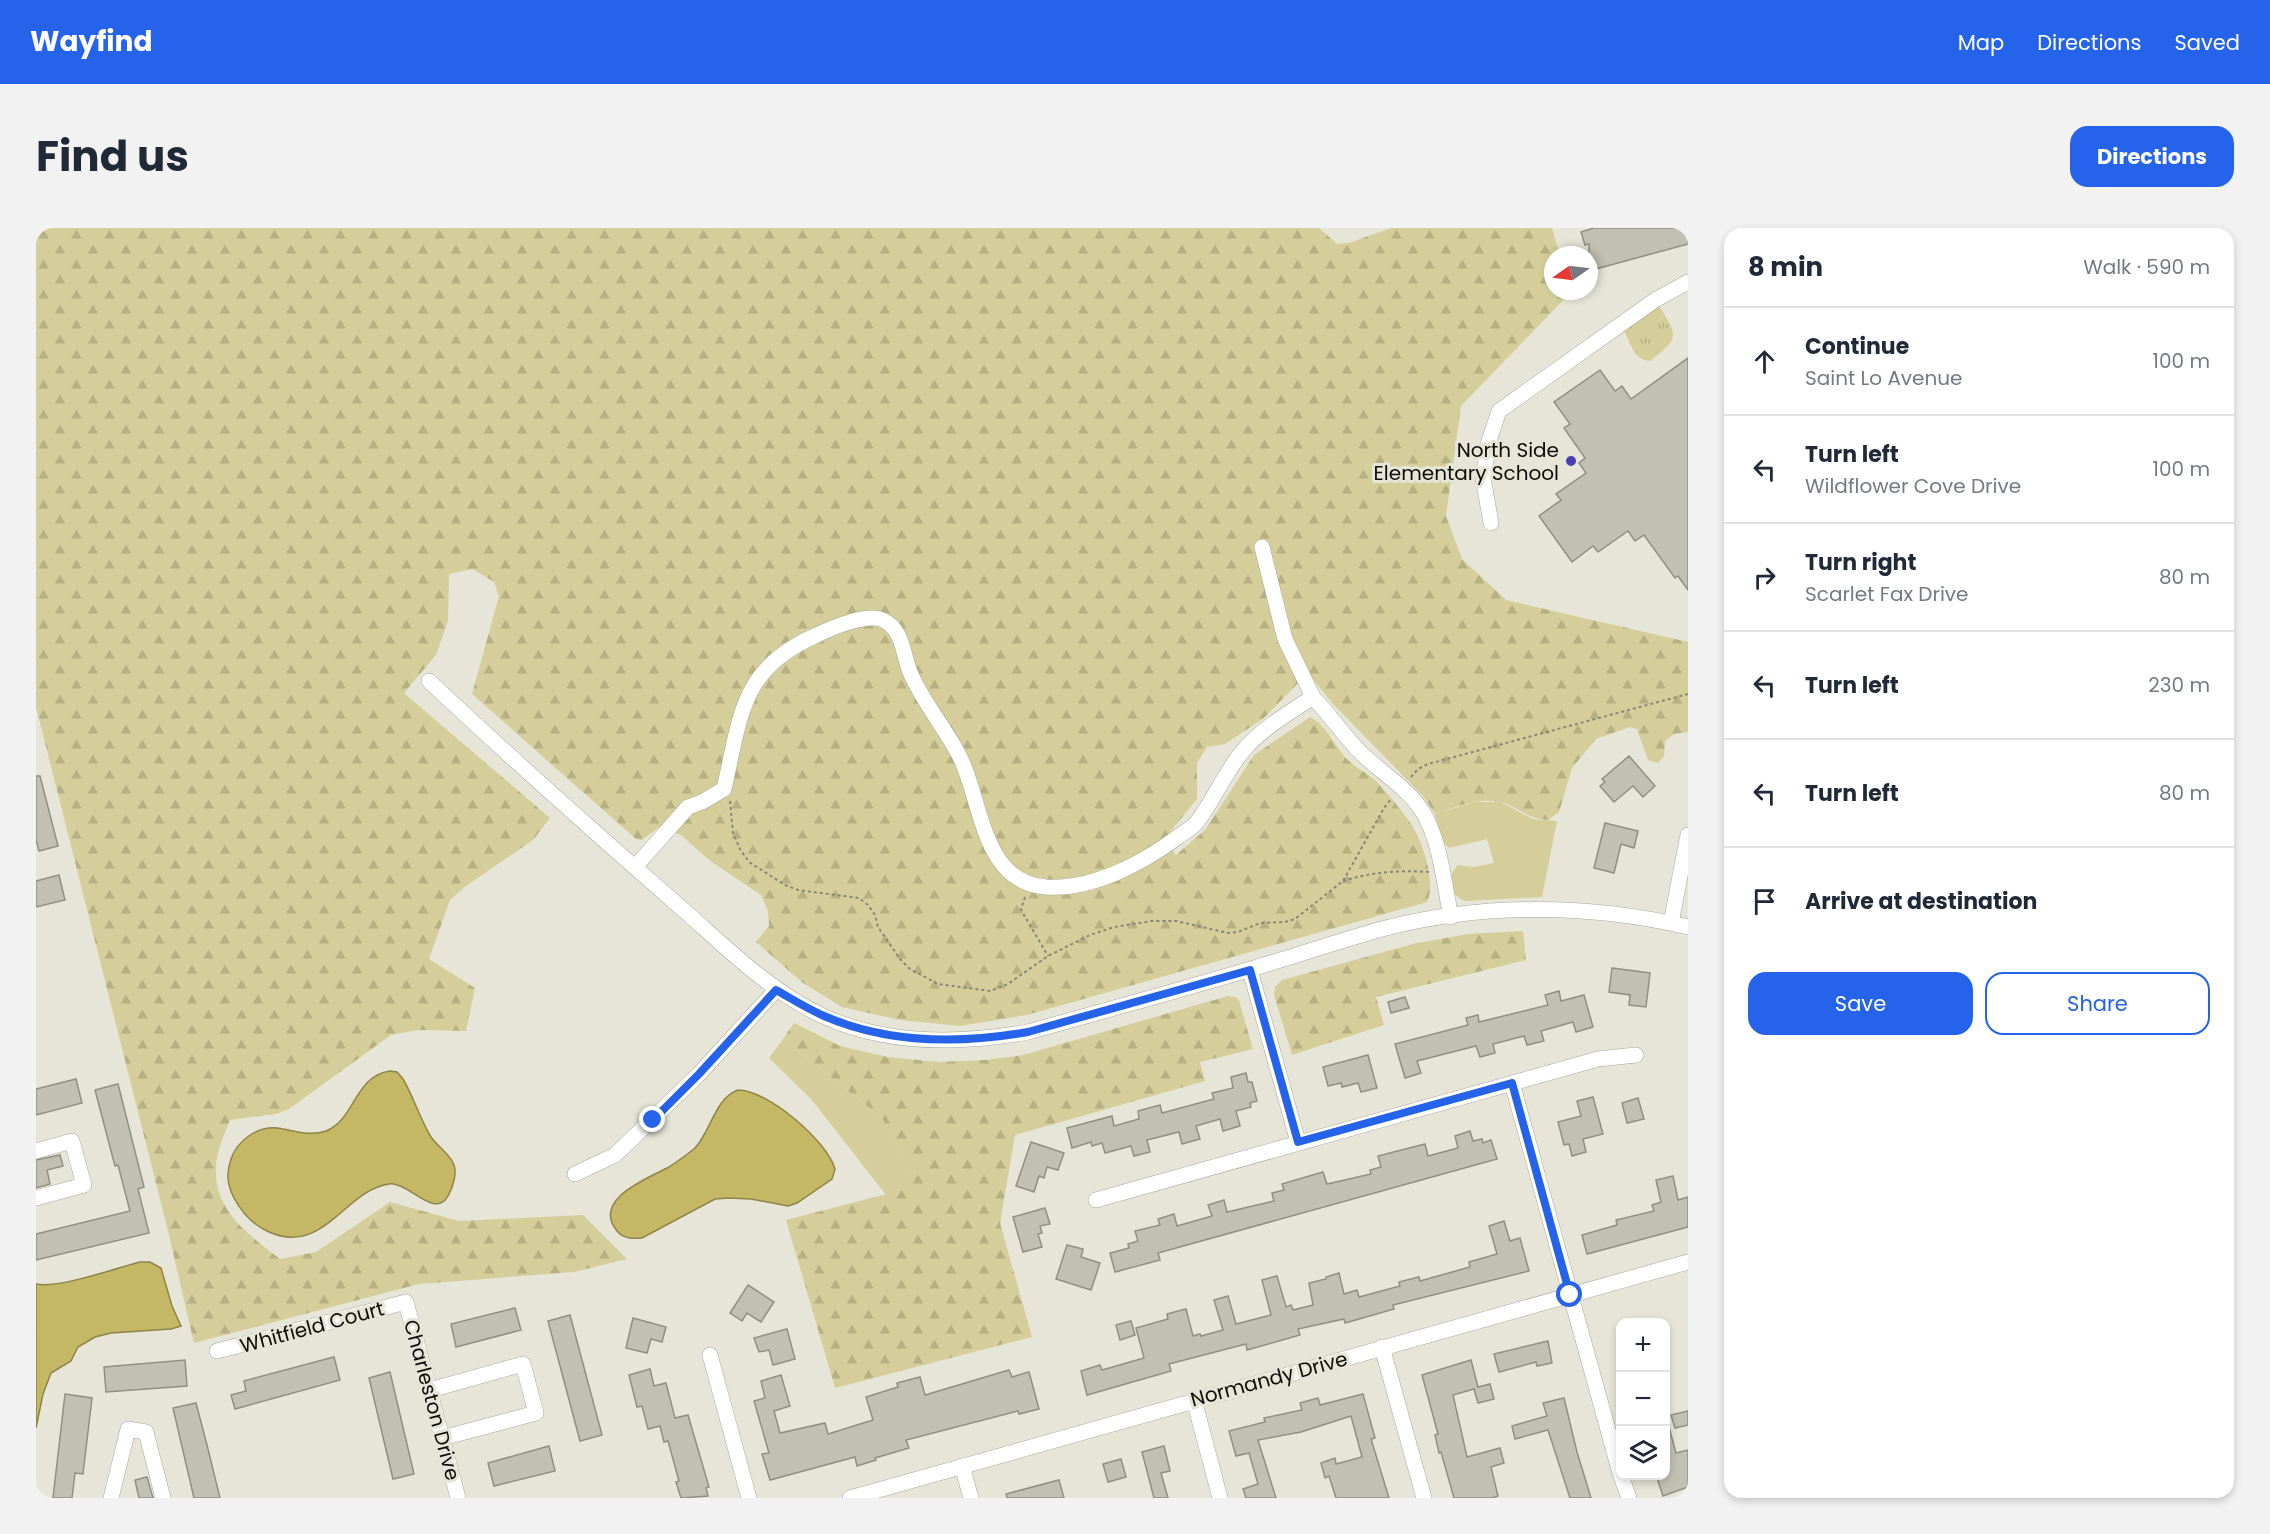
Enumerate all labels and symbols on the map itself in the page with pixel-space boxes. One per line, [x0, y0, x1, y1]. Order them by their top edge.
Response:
north arrow [1544, 246, 1598, 300]
place label: North Side Elementary School [1374, 436, 1559, 487]
marker: North Side Elementary School [1564, 454, 1578, 468]
route end [639, 1106, 665, 1132]
route start [1556, 1281, 1582, 1307]
street label: Whitfield Court [237, 1294, 387, 1360]
street label: Charleston Drive [397, 1317, 467, 1483]
street label: Normandy Drive [1187, 1345, 1351, 1413]

